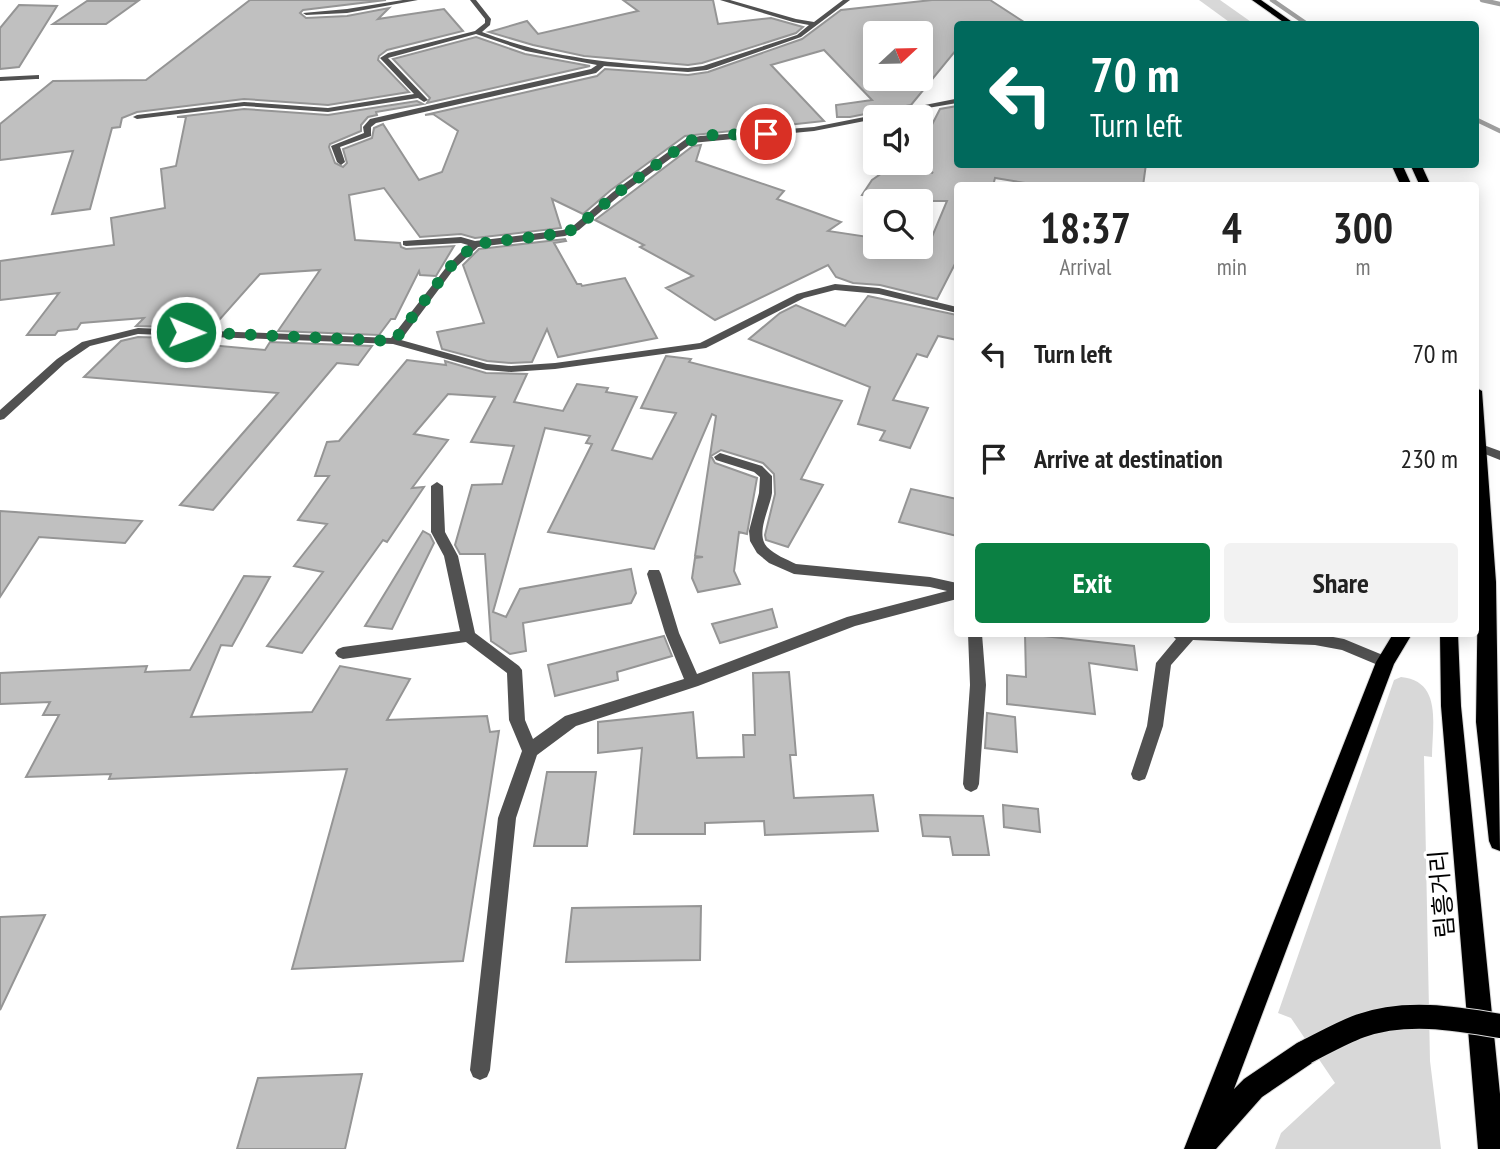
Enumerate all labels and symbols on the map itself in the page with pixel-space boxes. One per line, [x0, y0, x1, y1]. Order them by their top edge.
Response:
north arrow [863, 21, 933, 91]
pin [736, 104, 796, 164]
position arrow [149, 295, 223, 369]
street label: 림흥거리 [1422, 849, 1461, 939]

